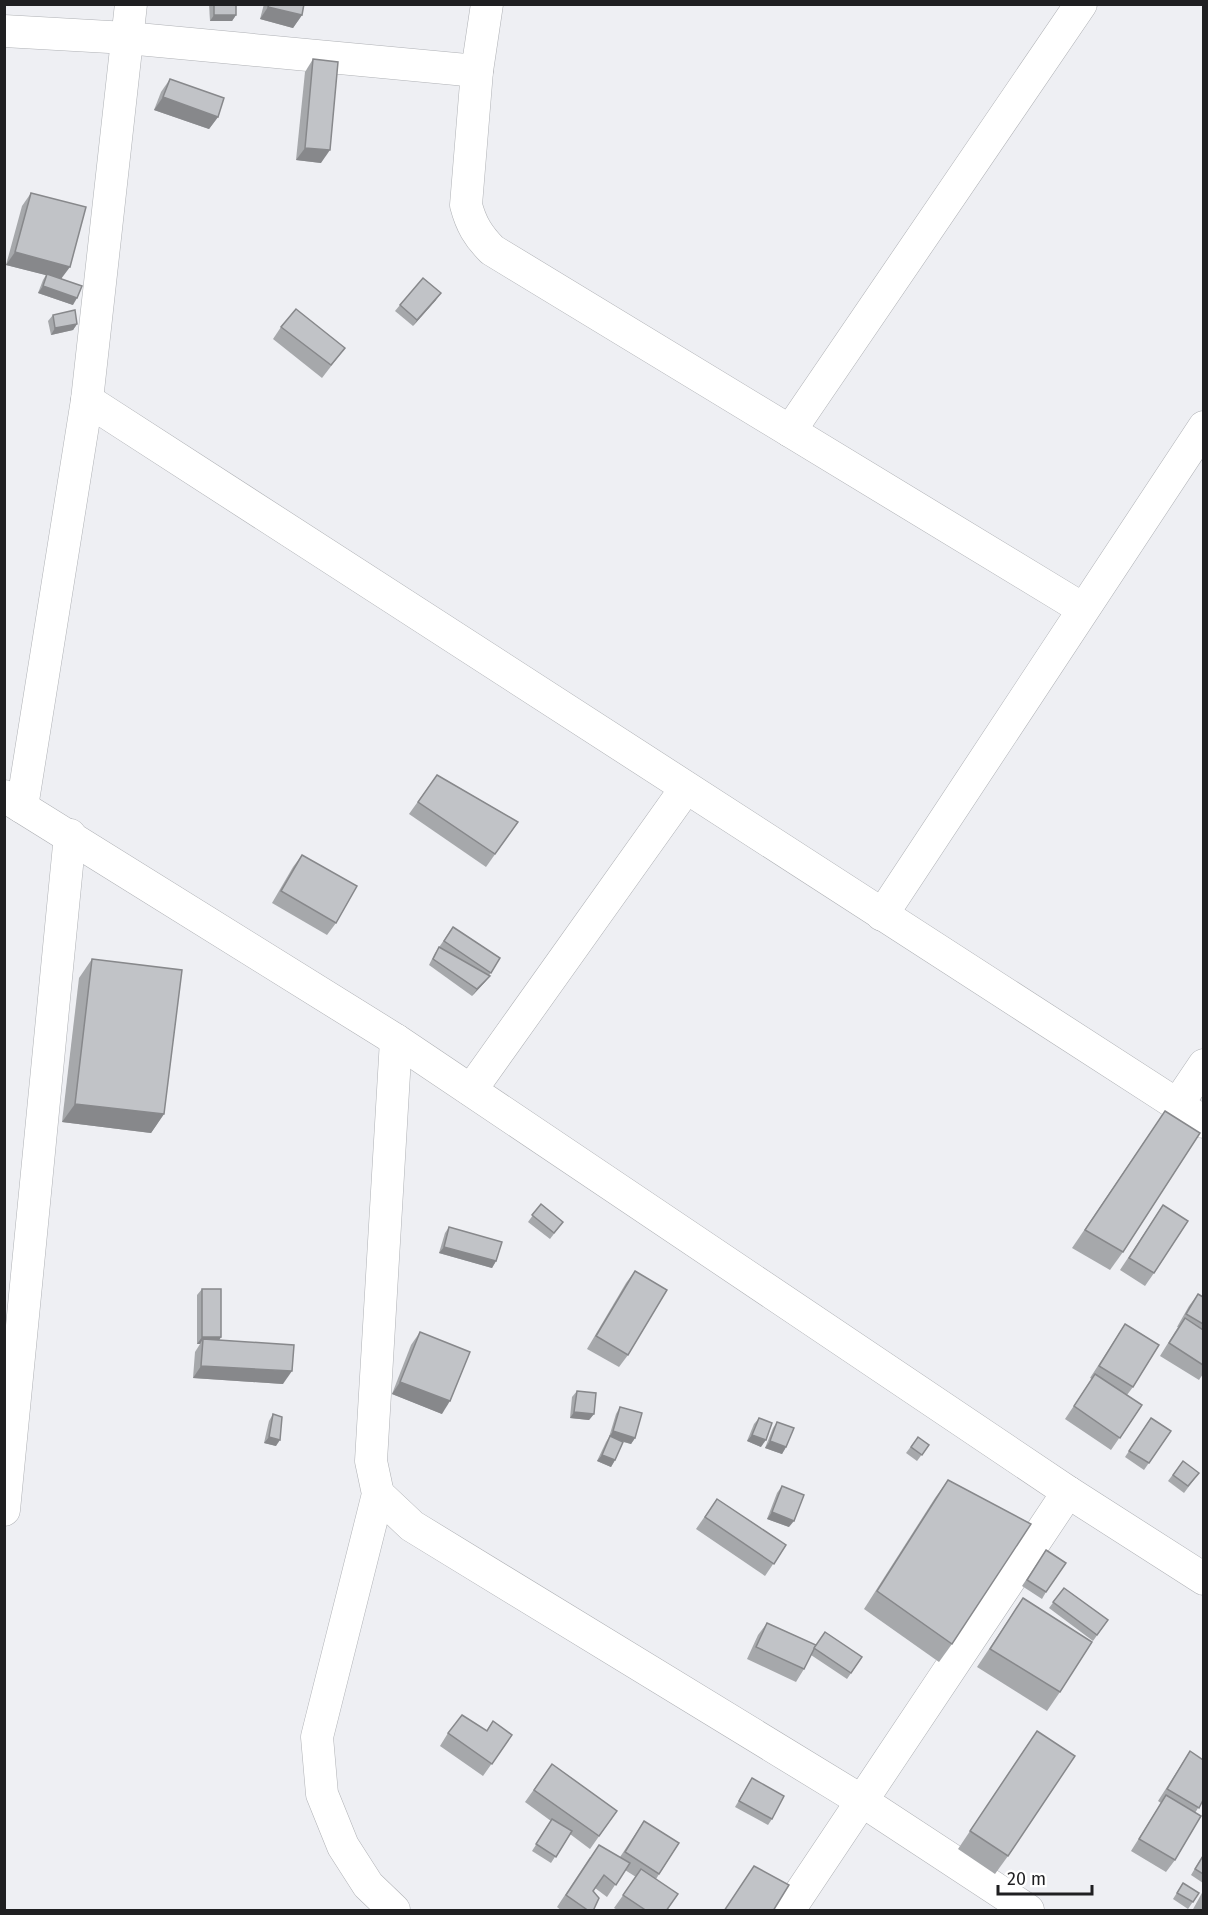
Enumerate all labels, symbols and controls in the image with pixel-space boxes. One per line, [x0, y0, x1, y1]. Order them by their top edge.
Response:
scale bar [998, 1858, 1092, 1896]
text: 20 m [1007, 1868, 1046, 1890]

